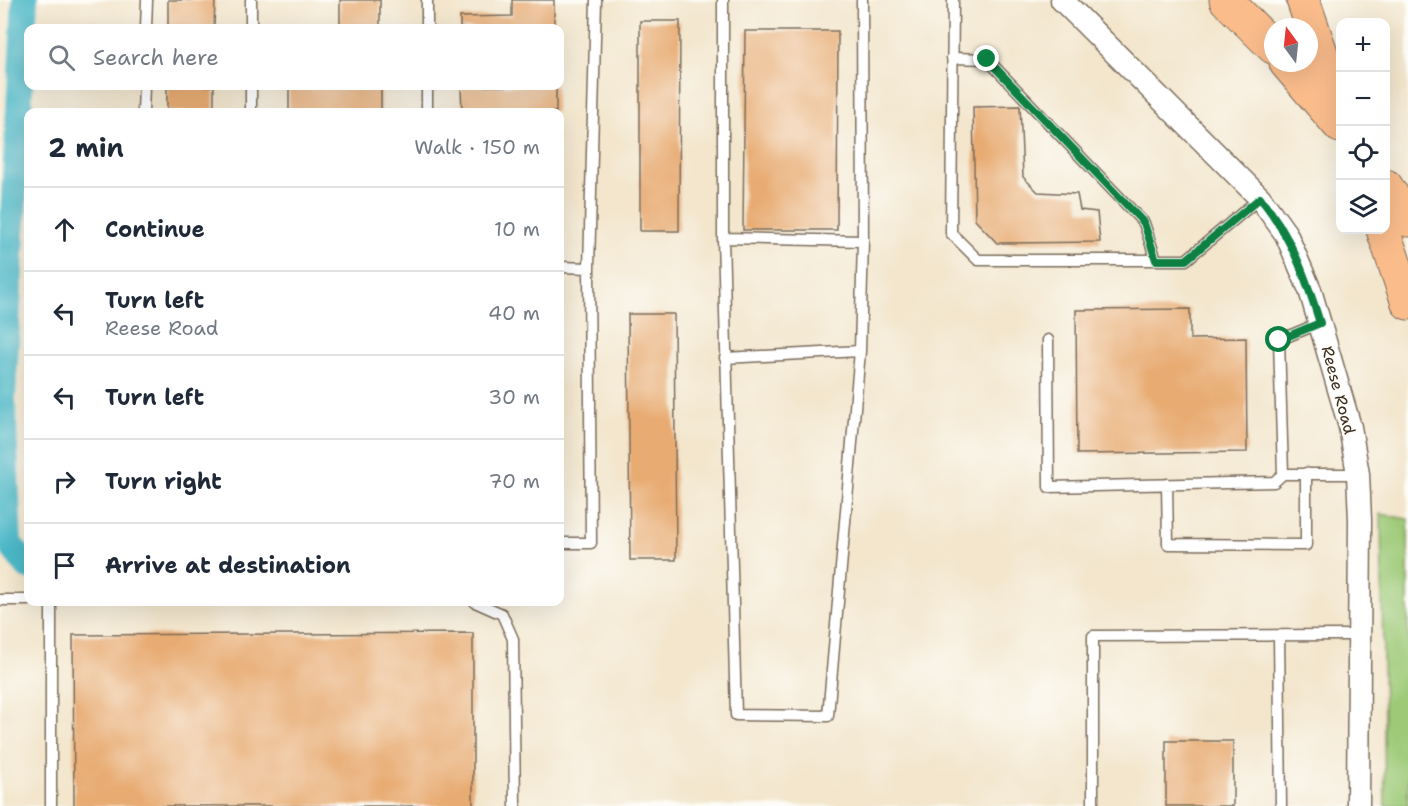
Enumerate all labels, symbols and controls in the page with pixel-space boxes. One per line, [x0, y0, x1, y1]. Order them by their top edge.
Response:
north arrow [1264, 18, 1318, 72]
map controls [1336, 18, 1390, 234]
button: + [1336, 18, 1390, 72]
search box [24, 24, 564, 90]
icon: search [45, 41, 78, 74]
text: Search here [93, 43, 219, 72]
route end [973, 45, 999, 71]
button: − [1336, 72, 1390, 126]
button: locate [1336, 126, 1390, 180]
text: 2 min [48, 130, 124, 165]
text: Walk · 150 m [414, 134, 540, 160]
button: layers [1336, 180, 1390, 234]
icon: ahead [48, 213, 81, 246]
text: Continue [105, 215, 205, 244]
text: 10 m [494, 216, 540, 242]
text: Turn left [105, 286, 204, 315]
icon: left [48, 297, 81, 330]
text: 40 m [488, 300, 540, 326]
text: Reese Road [105, 315, 218, 341]
route start [1265, 326, 1291, 352]
street label: Reese Road [1317, 344, 1360, 437]
icon: left [48, 381, 81, 414]
text: Turn left [105, 383, 204, 412]
text: 30 m [488, 384, 540, 410]
icon: right [48, 465, 81, 498]
text: Turn right [105, 467, 222, 496]
text: 70 m [488, 468, 540, 494]
icon: arrive [48, 549, 81, 582]
text: Arrive at destination [105, 551, 351, 580]

